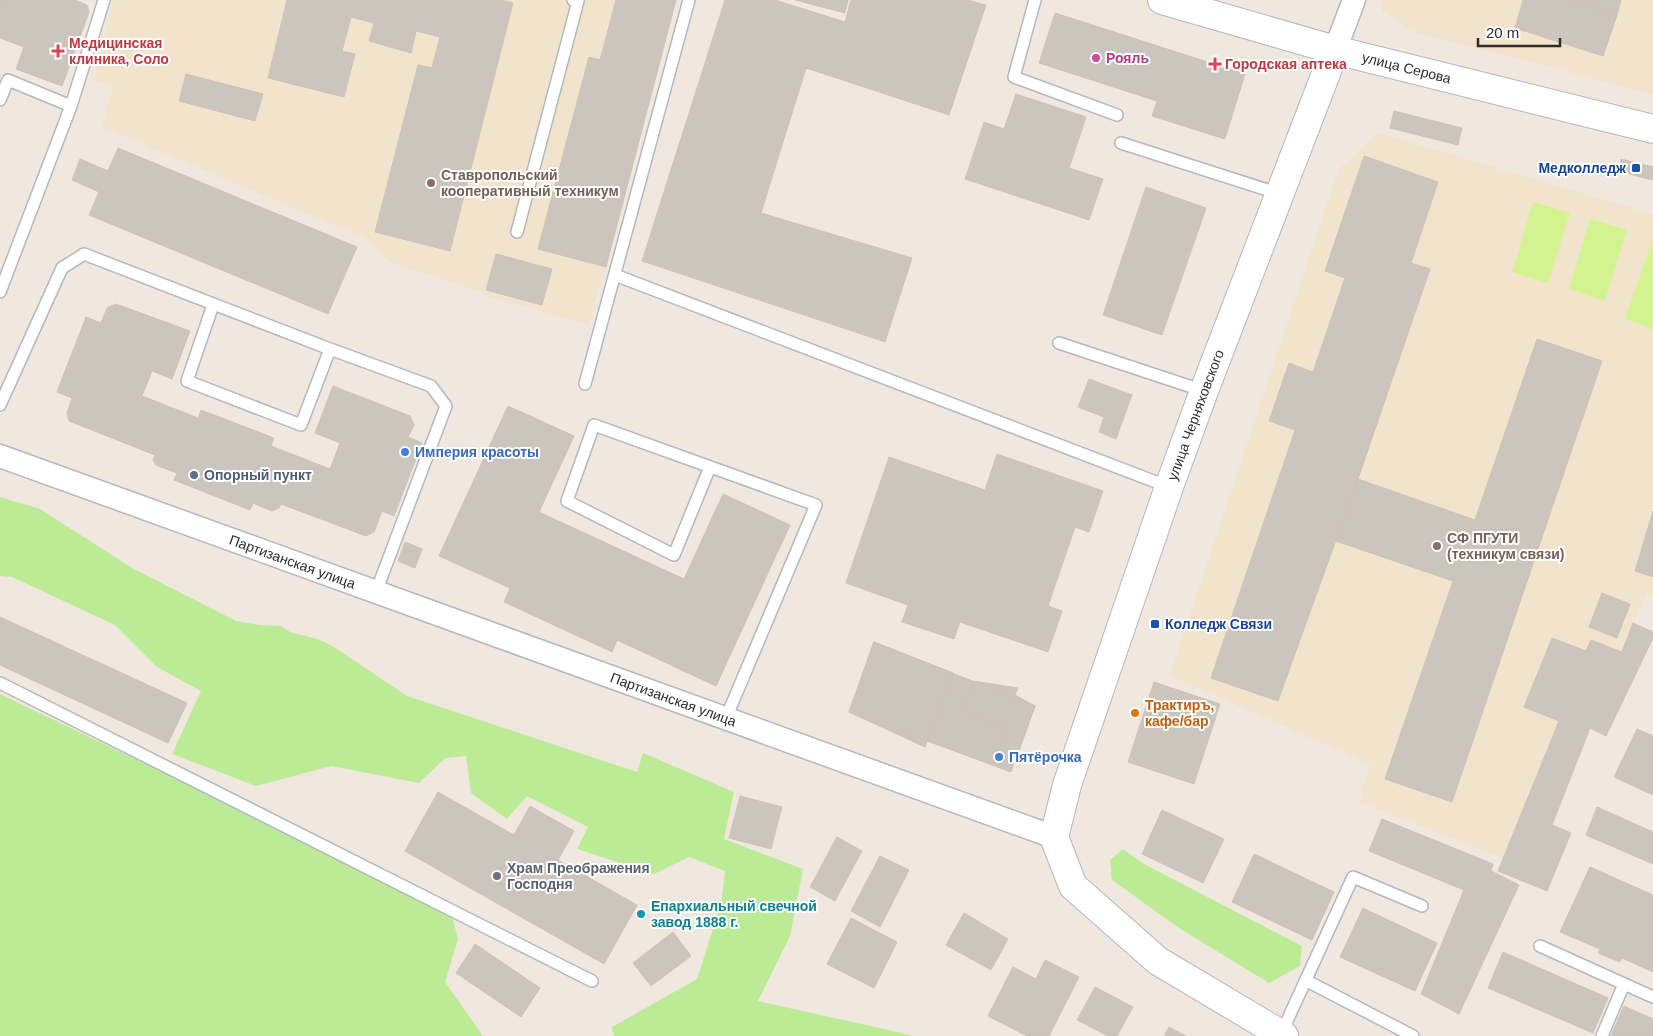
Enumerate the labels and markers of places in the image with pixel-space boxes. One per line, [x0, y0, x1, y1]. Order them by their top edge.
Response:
place label: Медицинская клиника, Соло [69, 35, 169, 67]
marker: Медицинская клиника, Соло [51, 44, 65, 58]
place label: Рояль [1106, 50, 1149, 66]
marker: Рояль [1090, 52, 1102, 64]
place label: Городская аптека [1225, 56, 1347, 72]
marker: Городская аптека [1209, 58, 1221, 70]
place label: Медколледж [1538, 160, 1627, 176]
marker: Медколледж [1630, 162, 1642, 174]
place label: Ставропольский кооперативный техникум [441, 167, 619, 199]
marker: Ставропольский кооперативный техникум [425, 177, 437, 189]
place label: Империя красоты [415, 444, 539, 460]
marker: Империя красоты [399, 446, 411, 458]
place label: Опорный пункт [204, 467, 312, 483]
marker: Опорный пункт [188, 469, 200, 481]
place label: СФ ПГУТИ (техникум связи) [1447, 530, 1564, 562]
marker: СФ ПГУТИ (техникум связи) [1431, 540, 1443, 552]
place label: Колледж Связи [1165, 616, 1272, 632]
marker: Колледж Связи [1149, 618, 1161, 630]
place label: Трактиръ, кафе/бар [1145, 697, 1214, 729]
marker: Трактиръ, кафе/бар [1129, 707, 1141, 719]
place label: Пятёрочка [1009, 749, 1082, 765]
marker: Пятёрочка [993, 751, 1005, 763]
place label: Храм Преображения Господня [507, 860, 650, 892]
marker: Храм Преображения Господня [491, 870, 503, 882]
place label: Епархиальный свечной завод 1888 г. [651, 898, 817, 930]
marker: Епархиальный свечной завод 1888 г. [635, 908, 647, 920]

